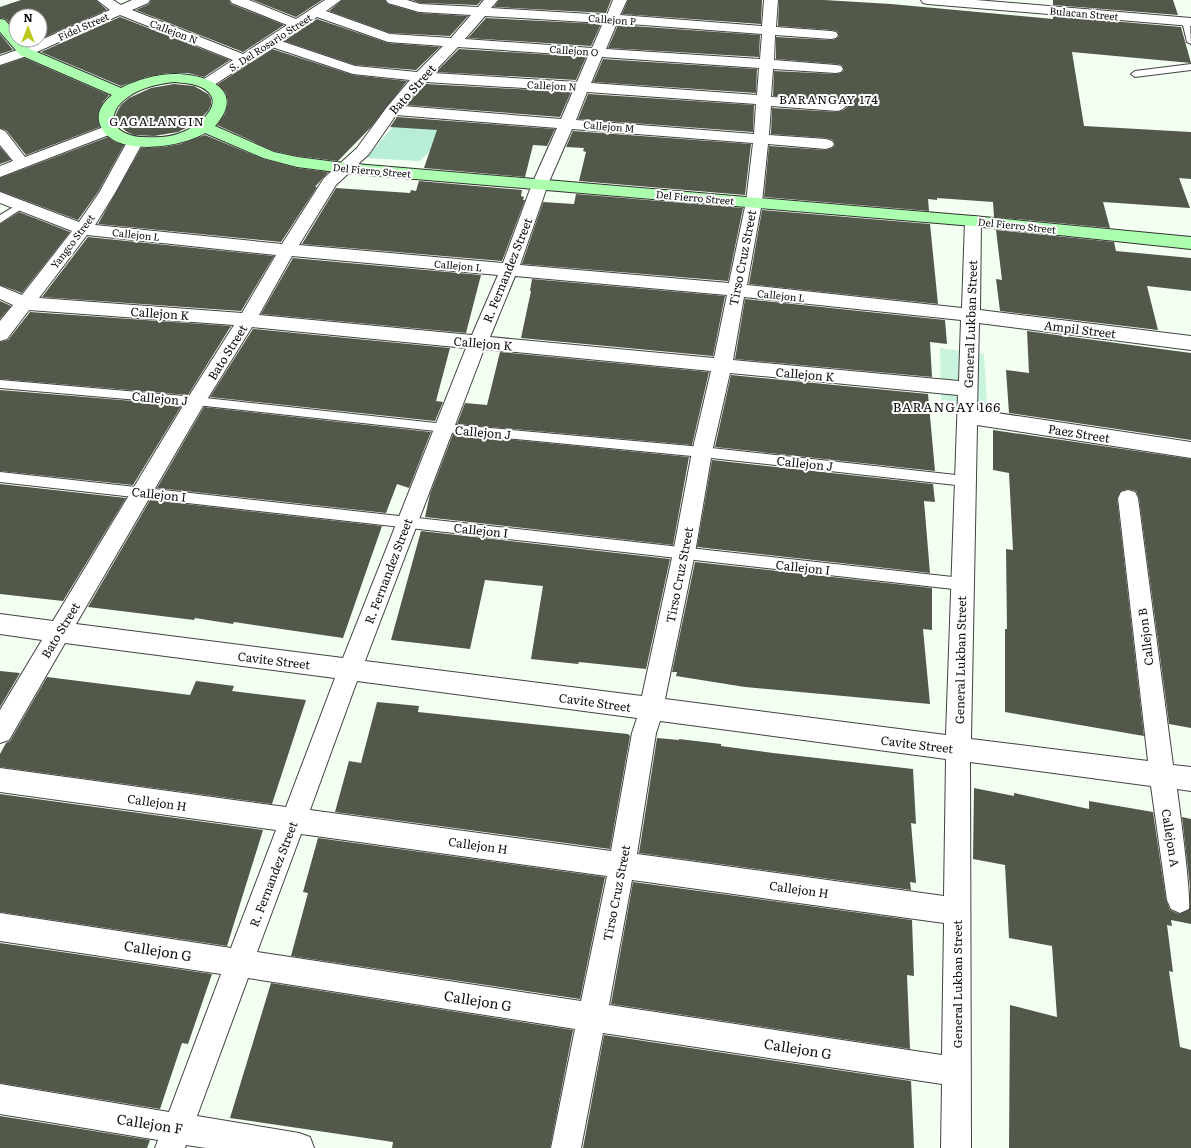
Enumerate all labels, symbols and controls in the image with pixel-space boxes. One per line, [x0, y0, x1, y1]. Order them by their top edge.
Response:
street label: Bulacan Street [1049, 3, 1119, 23]
north arrow [8, 8, 48, 48]
street label: Fidel Street [55, 8, 111, 44]
text: N [23, 9, 33, 25]
street label: S. Del Rosario Street [226, 9, 314, 75]
street label: Callejon P [588, 10, 636, 28]
street label: Callejon N [148, 15, 200, 47]
street label: Callejon O [549, 41, 599, 59]
street label: Bato Street [384, 60, 440, 118]
street label: Callejon N [527, 76, 577, 94]
district label: BARANGAY 174 [779, 90, 879, 108]
district label: GAGALANGIN [109, 112, 205, 130]
street label: Callejon M [583, 116, 635, 136]
street label: Del Fierro Street [332, 159, 412, 181]
street label: Del Fierro Street [655, 186, 735, 208]
street label: Tirso Cruz Street [724, 208, 760, 308]
street label: Yangco Street [46, 211, 98, 271]
street label: Del Fierro Street [977, 213, 1057, 237]
street label: R. Fernandez Street [478, 215, 536, 325]
street label: Callejon L [111, 224, 161, 244]
street label: Callejon L [433, 255, 483, 275]
street label: General Lukban Street [959, 259, 981, 388]
street label: Callejon L [756, 285, 806, 305]
street label: Callejon K [130, 302, 190, 324]
street label: Ampil Street [1043, 316, 1117, 342]
street label: Bato Street [203, 321, 251, 383]
street label: Callejon K [453, 331, 513, 355]
street label: Callejon K [775, 362, 835, 386]
street label: Callejon J [131, 387, 189, 409]
district label: BARANGAY 166 [893, 397, 1001, 416]
street label: Paez Street [1047, 419, 1111, 447]
street label: Callejon J [454, 421, 512, 443]
street label: Callejon J [776, 451, 834, 475]
street label: Callejon I [131, 482, 187, 506]
street label: R. Fernandez Street [360, 515, 417, 626]
street label: Callejon I [453, 518, 509, 542]
street label: Tirso Cruz Street [661, 525, 697, 625]
street label: Callejon I [775, 555, 831, 579]
street label: General Lukban Street [950, 596, 970, 724]
street label: Bato Street [36, 598, 84, 661]
street label: Callejon B [1133, 607, 1157, 667]
street label: Cavite Street [237, 647, 311, 673]
street label: Cavite Street [558, 688, 632, 716]
street label: Cavite Street [880, 731, 954, 757]
street label: Callejon H [126, 789, 188, 815]
street label: Callejon A [1158, 808, 1185, 869]
street label: R. Fernandez Street [245, 818, 302, 929]
street label: Callejon H [447, 832, 509, 858]
street label: Tirso Cruz Street [598, 843, 634, 943]
street label: Callejon H [768, 876, 830, 902]
street label: General Lukban Street [948, 920, 966, 1048]
street label: Callejon G [123, 935, 194, 965]
street label: Callejon G [443, 985, 514, 1015]
street label: Callejon G [763, 1033, 834, 1063]
street label: Callejon F [115, 1108, 185, 1138]

